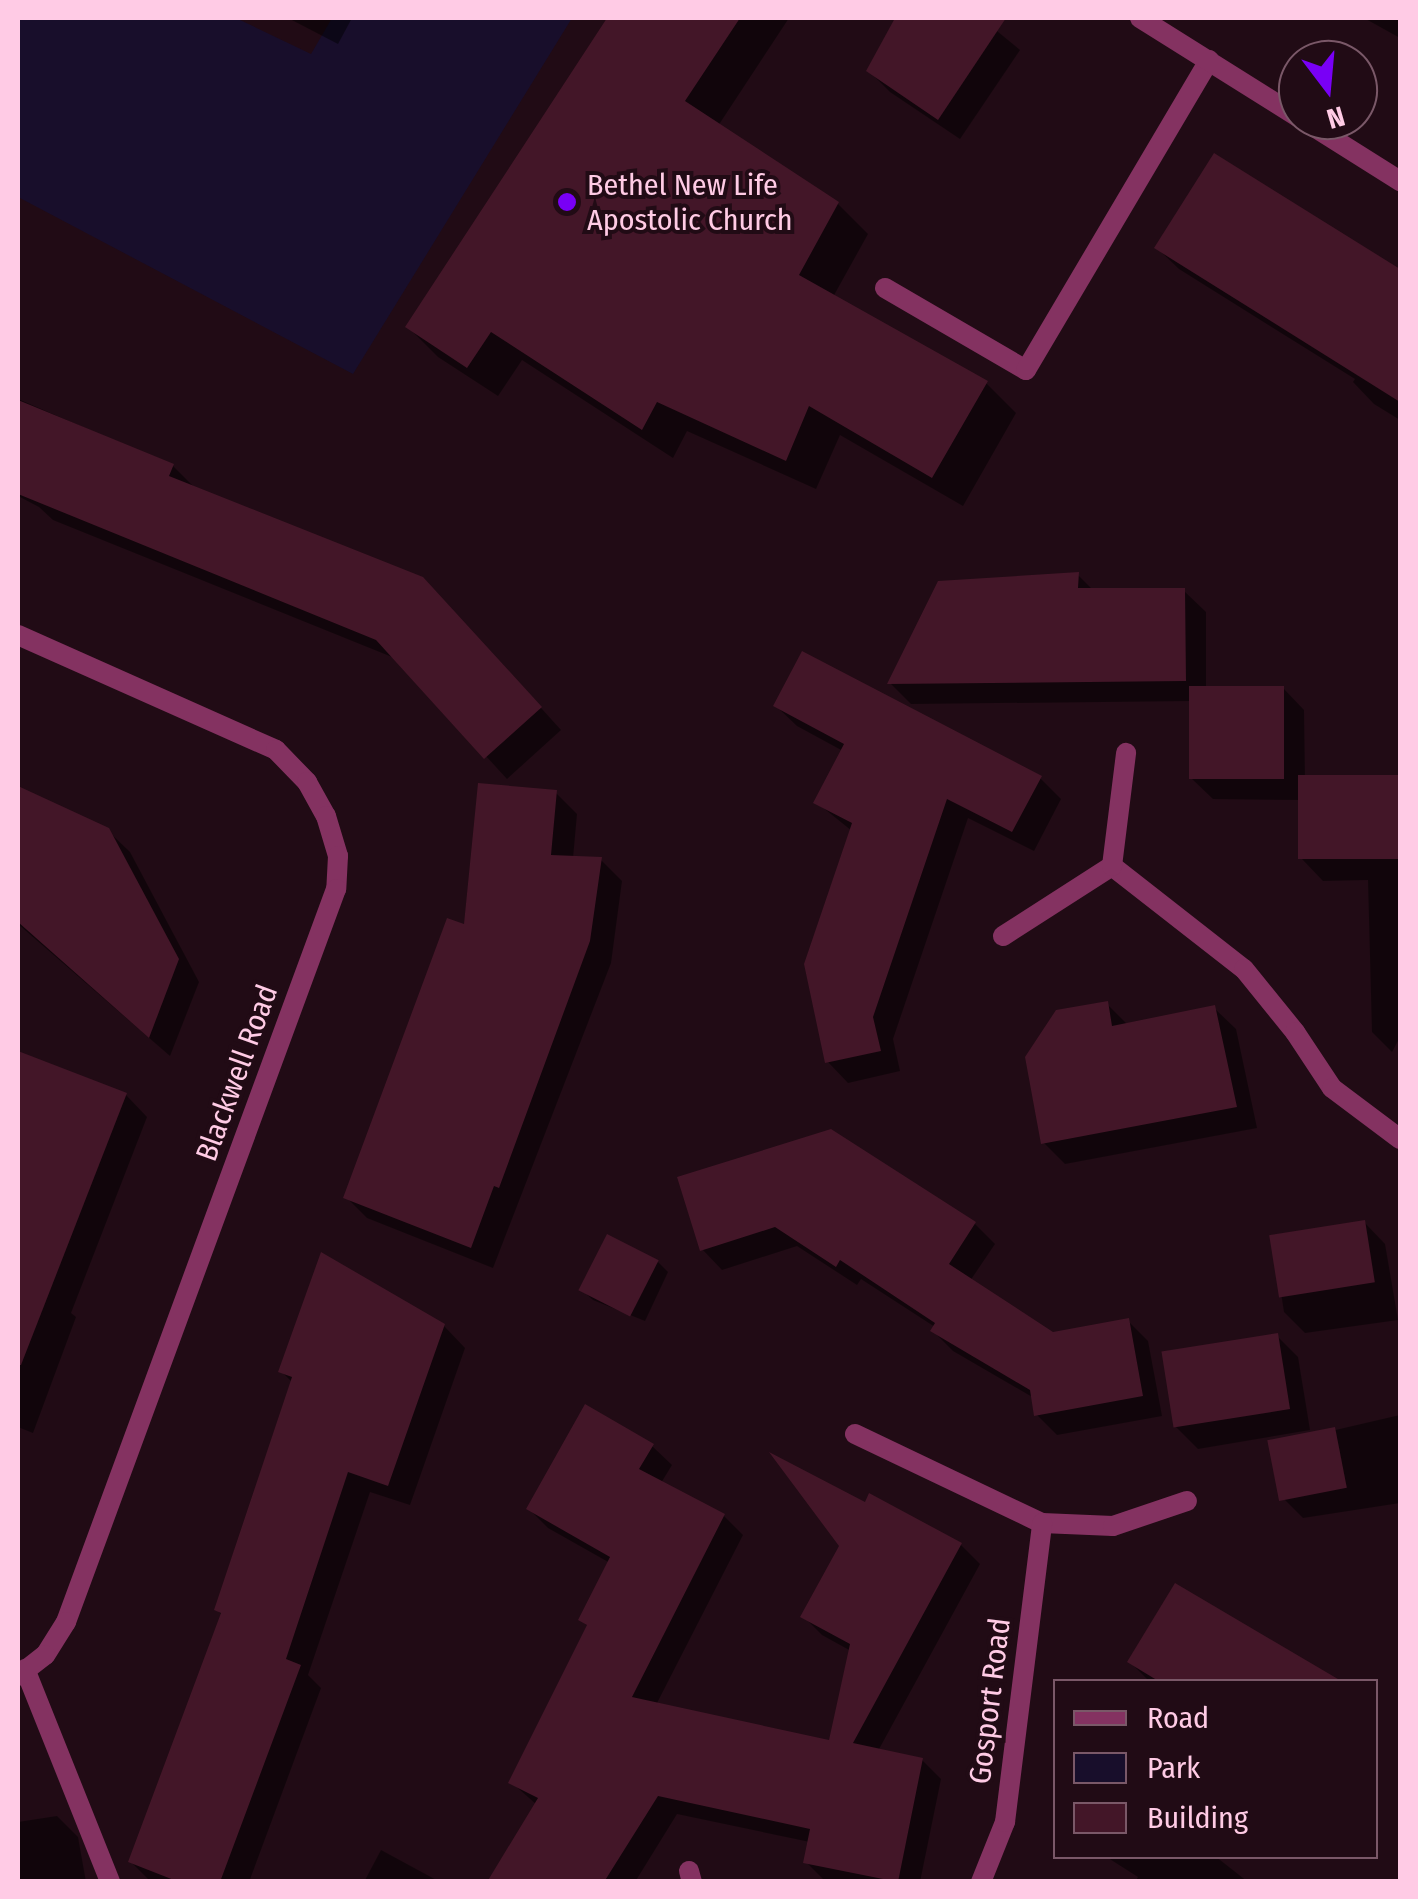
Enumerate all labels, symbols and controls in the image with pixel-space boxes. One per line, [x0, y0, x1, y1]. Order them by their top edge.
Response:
north arrow [1278, 40, 1378, 140]
text: N [1323, 99, 1348, 136]
place label: Bethel New Life Apostolic Church [587, 167, 793, 238]
marker: Bethel New Life Apostolic Church [556, 191, 578, 213]
street label: Blackwell Road [188, 980, 286, 1166]
street label: Gosport Road [962, 1616, 1018, 1786]
legend [1053, 1679, 1378, 1859]
text: Road [1147, 1700, 1209, 1736]
text: Park [1147, 1750, 1200, 1786]
text: Building [1147, 1800, 1248, 1836]

